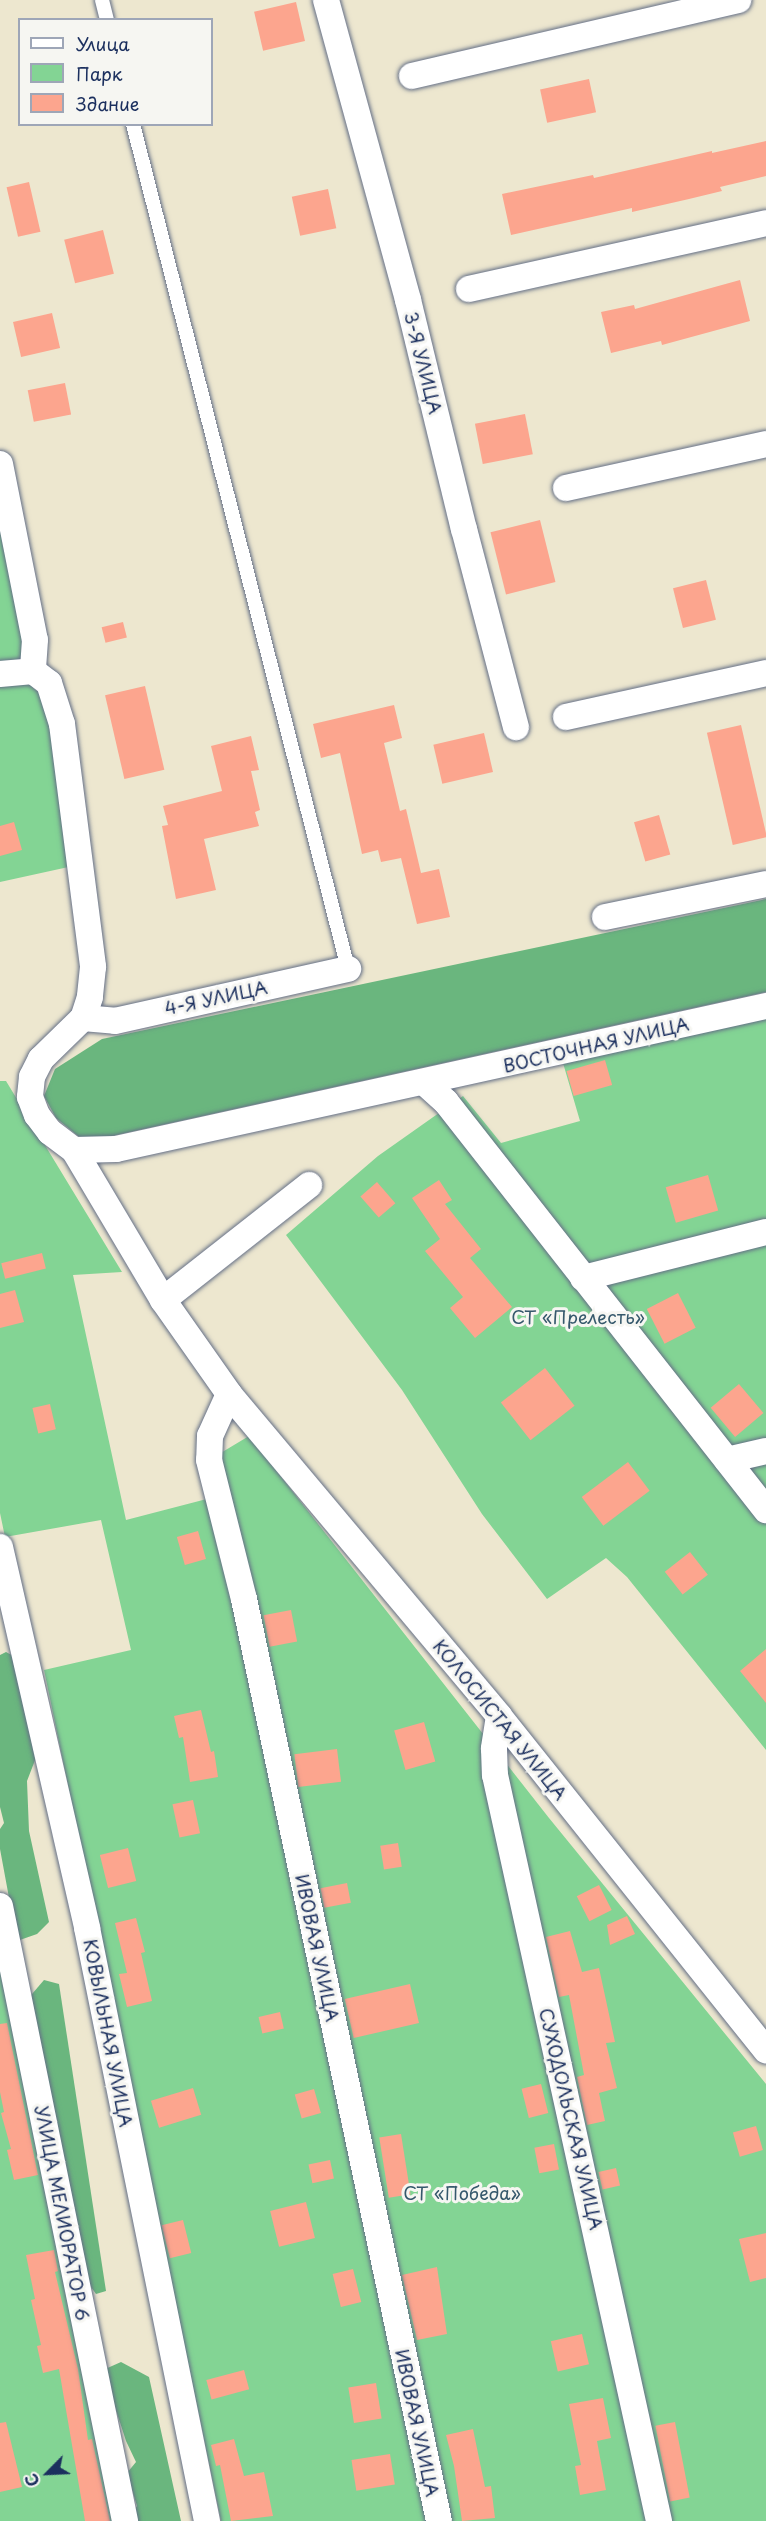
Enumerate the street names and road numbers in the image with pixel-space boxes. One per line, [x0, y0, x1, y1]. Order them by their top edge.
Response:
street label: 3-Я УЛИЦА [400, 309, 446, 417]
street label: 4-Я УЛИЦА [162, 976, 270, 1020]
street label: ВОСТОЧНАЯ УЛИЦА [501, 1013, 691, 1077]
street label: КОЛОСИСТАЯ УЛИЦА [428, 1635, 572, 1805]
street label: ИВОВАЯ УЛИЦА [291, 1873, 343, 2023]
street label: КОВЫЛЬНАЯ УЛИЦА [79, 1937, 137, 2129]
street label: СУХОДОЛЬСКАЯ УЛИЦА [535, 2006, 607, 2232]
street label: УЛИЦА МЕЛИОРАТОР 6 [30, 2103, 94, 2323]
street label: ИВОВАЯ УЛИЦА [391, 2348, 443, 2498]

